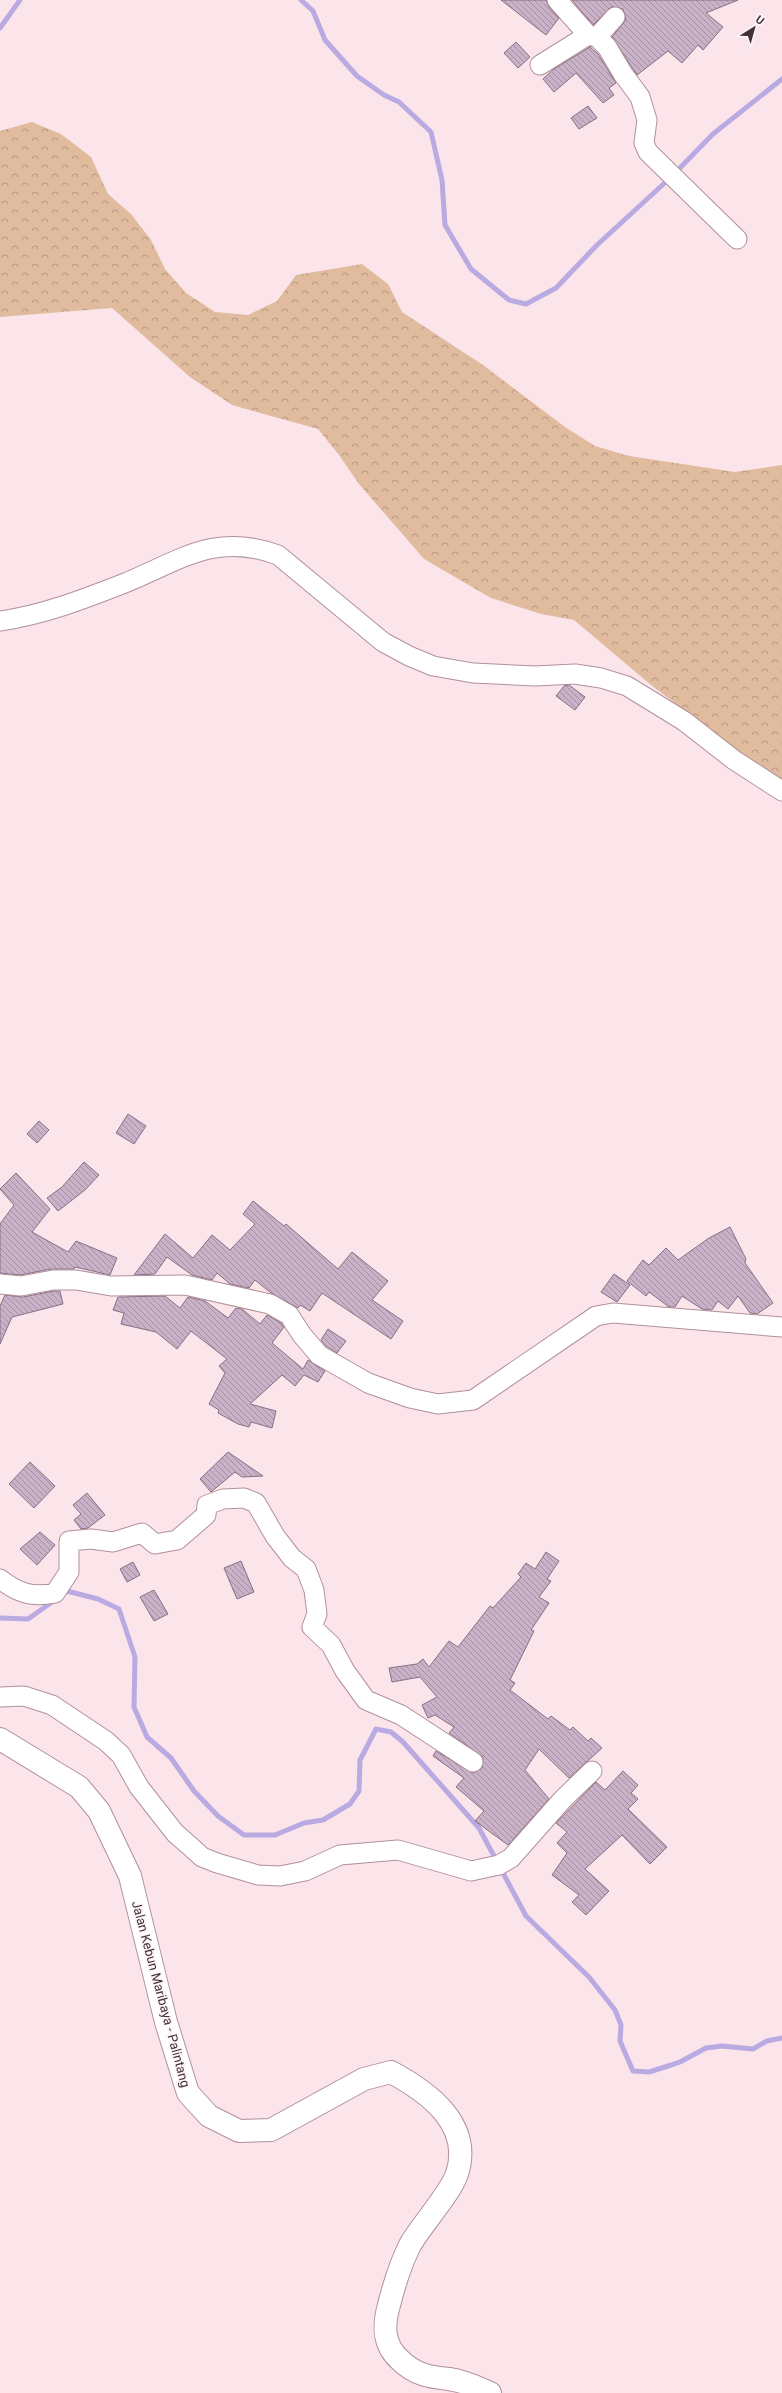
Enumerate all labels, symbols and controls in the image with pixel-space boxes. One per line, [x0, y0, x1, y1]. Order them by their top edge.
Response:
north arrow [734, 8, 774, 48]
text: U [753, 13, 767, 28]
street label: Jalan Kebun Maribaya - Palintang [129, 1899, 193, 2089]

